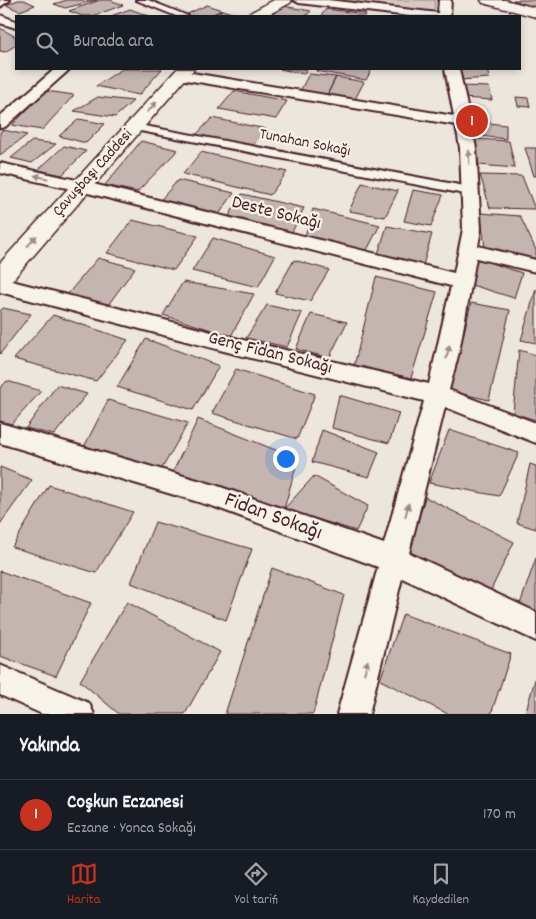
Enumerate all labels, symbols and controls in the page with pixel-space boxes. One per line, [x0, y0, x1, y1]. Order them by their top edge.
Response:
search box [15, 15, 521, 70]
icon: search [33, 29, 61, 57]
text: Burada ara [73, 29, 153, 56]
one-way arrow [146, 101, 158, 113]
pin: 1 [456, 102, 488, 140]
street label: Tunahan Sokağı [258, 123, 353, 163]
street label: Çavuşbaşı Caddesi [47, 124, 139, 222]
one-way arrow [464, 149, 472, 165]
one-way arrow [33, 173, 48, 181]
street label: Deste Sokağı [228, 190, 324, 238]
one-way arrow [27, 235, 38, 248]
street label: Genç Fidan Sokağı [205, 326, 335, 382]
one-way arrow [444, 345, 452, 360]
your location [273, 446, 299, 472]
street label: Fidan Sokağı [220, 485, 326, 549]
one-way arrow [403, 502, 411, 517]
one-way arrow [362, 659, 370, 674]
text: Yakında [20, 732, 79, 762]
text: Coşkun Eczanesi [67, 790, 183, 817]
text: 1 [34, 803, 38, 826]
text: 170 m [483, 803, 516, 826]
text: Eczane · Yonca Sokağı [67, 817, 196, 840]
tab: Harita [67, 860, 100, 910]
tab: Yol tarifi [234, 860, 278, 910]
tab: Kaydedilen [412, 860, 469, 910]

